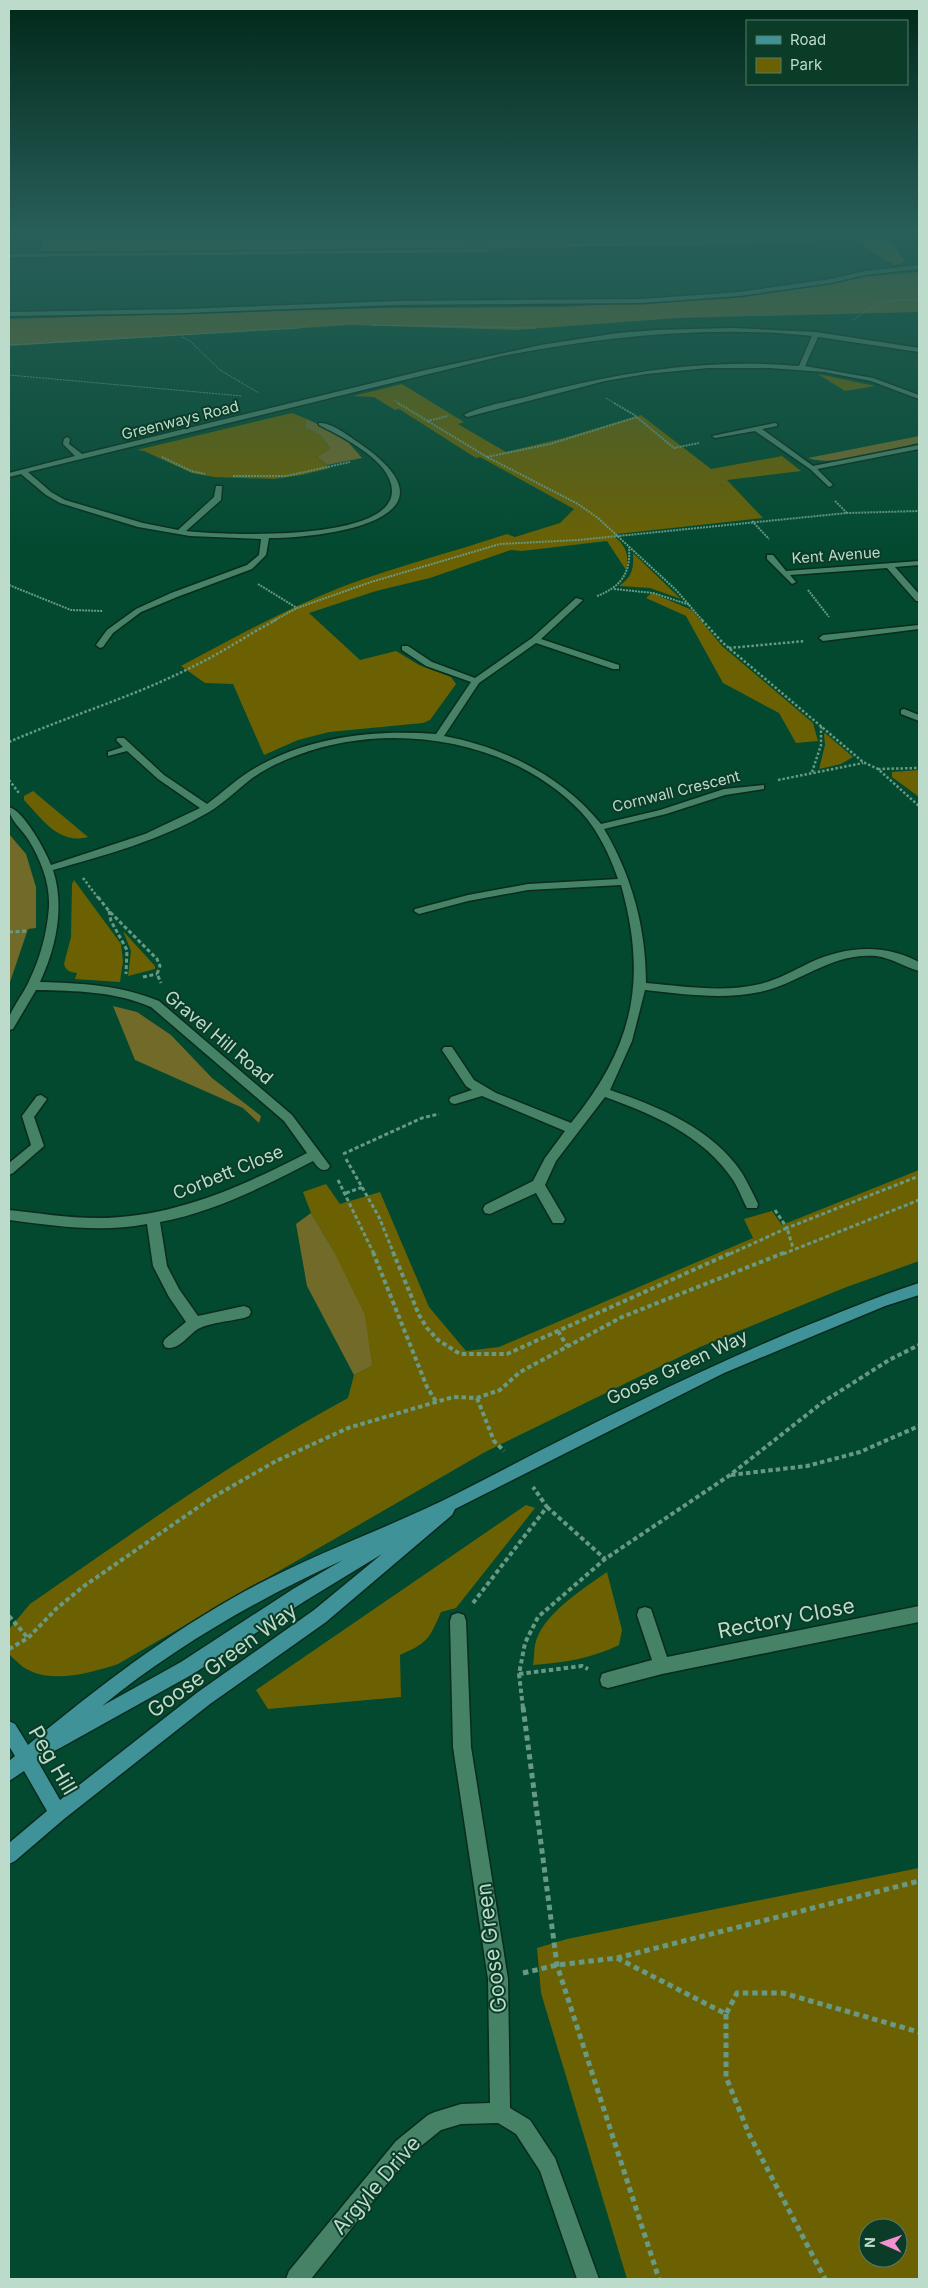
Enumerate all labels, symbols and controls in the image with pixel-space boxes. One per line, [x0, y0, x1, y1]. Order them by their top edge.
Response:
legend [746, 20, 908, 85]
text: Road [790, 30, 826, 49]
text: Park [790, 55, 823, 74]
street label: Greenways Road [119, 396, 241, 444]
street label: Kent Avenue [791, 542, 881, 568]
street label: Cornwall Crescent [610, 766, 742, 816]
street label: Gravel Hill Road [161, 986, 277, 1088]
street label: Corbett Close [170, 1140, 286, 1204]
street label: Goose Green Way [603, 1325, 751, 1409]
street label: Rectory Close [715, 1592, 857, 1644]
street label: Goose Green Way [142, 1597, 302, 1723]
street label: Peg Hill [23, 1721, 83, 1799]
street label: Goose Green [471, 1882, 511, 2014]
street label: Argyle Drive [326, 2131, 426, 2239]
north arrow [858, 2218, 908, 2268]
text: N [861, 2237, 878, 2248]

